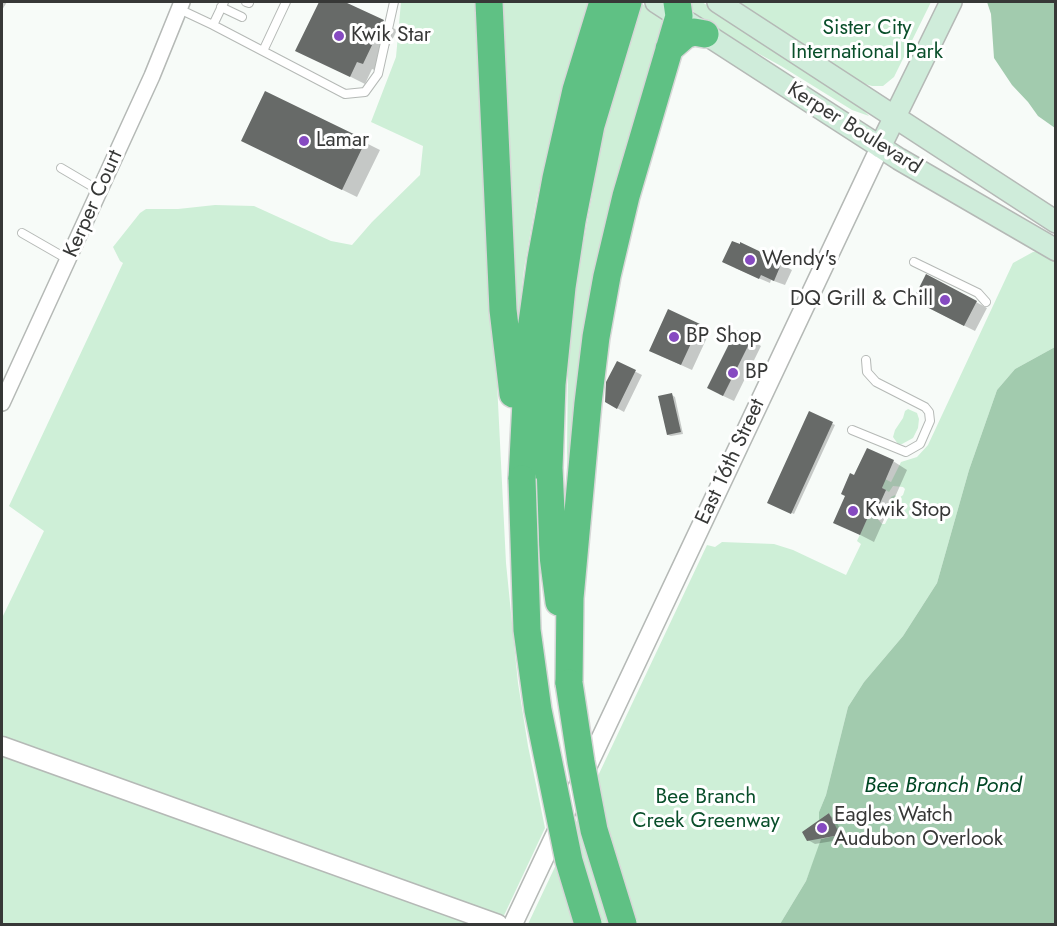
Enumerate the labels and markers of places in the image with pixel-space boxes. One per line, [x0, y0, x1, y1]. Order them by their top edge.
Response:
place label: Kwik Star [351, 23, 431, 49]
marker: Kwik Star [332, 29, 346, 43]
place label: Lamar [316, 128, 369, 154]
marker: Lamar [297, 134, 311, 148]
place label: Wendy's [762, 247, 837, 273]
marker: Wendy's [743, 253, 757, 267]
place label: DQ Grill & Chill [790, 287, 933, 313]
marker: DQ Grill & Chill [938, 293, 952, 307]
place label: BP Shop [686, 324, 761, 350]
marker: BP Shop [667, 330, 681, 344]
place label: BP [745, 360, 768, 386]
marker: BP [726, 366, 740, 380]
place label: Kwik Stop [865, 498, 951, 524]
marker: Kwik Stop [846, 504, 860, 518]
place label: Eagles Watch Audubon Overlook [834, 803, 1003, 853]
marker: Eagles Watch Audubon Overlook [815, 821, 829, 835]

